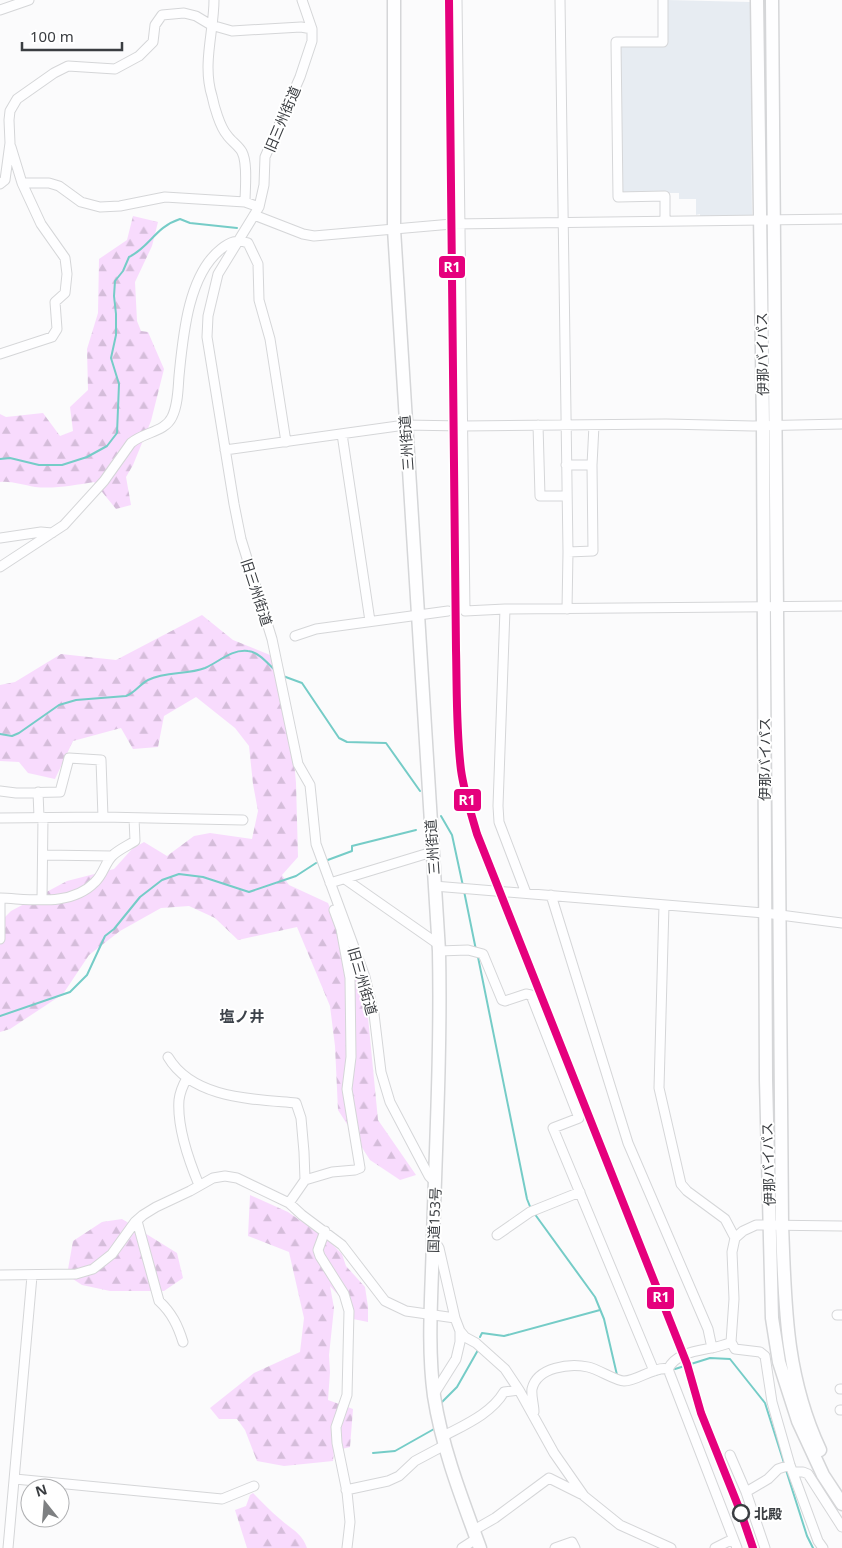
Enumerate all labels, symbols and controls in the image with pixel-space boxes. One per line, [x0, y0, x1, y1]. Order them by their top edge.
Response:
scale bar [22, 20, 122, 52]
text: 100 m [30, 26, 74, 46]
street label: 旧三州街道 [260, 83, 304, 155]
line badge: R1 [438, 255, 466, 279]
text: R1 [443, 257, 461, 276]
street label: 伊那バイパス [752, 312, 772, 396]
street label: 三州街道 [395, 414, 417, 472]
street label: 旧三州街道 [237, 556, 277, 628]
street label: 伊那バイパス [755, 717, 774, 801]
line badge: R1 [453, 788, 482, 812]
text: R1 [458, 790, 476, 809]
street label: 三州街道 [421, 818, 443, 876]
street label: 旧三州街道 [344, 945, 382, 1017]
district label: 塩ノ井 [219, 1006, 265, 1026]
street label: 伊那バイパス [757, 1122, 779, 1206]
street label: 国道153号 [423, 1187, 445, 1253]
line badge: R1 [646, 1286, 675, 1310]
text: R1 [652, 1287, 670, 1306]
north arrow [20, 1478, 70, 1528]
text: N [33, 1479, 49, 1501]
marker: 北殿 [732, 1504, 750, 1522]
place label: 北殿 [754, 1504, 782, 1523]

